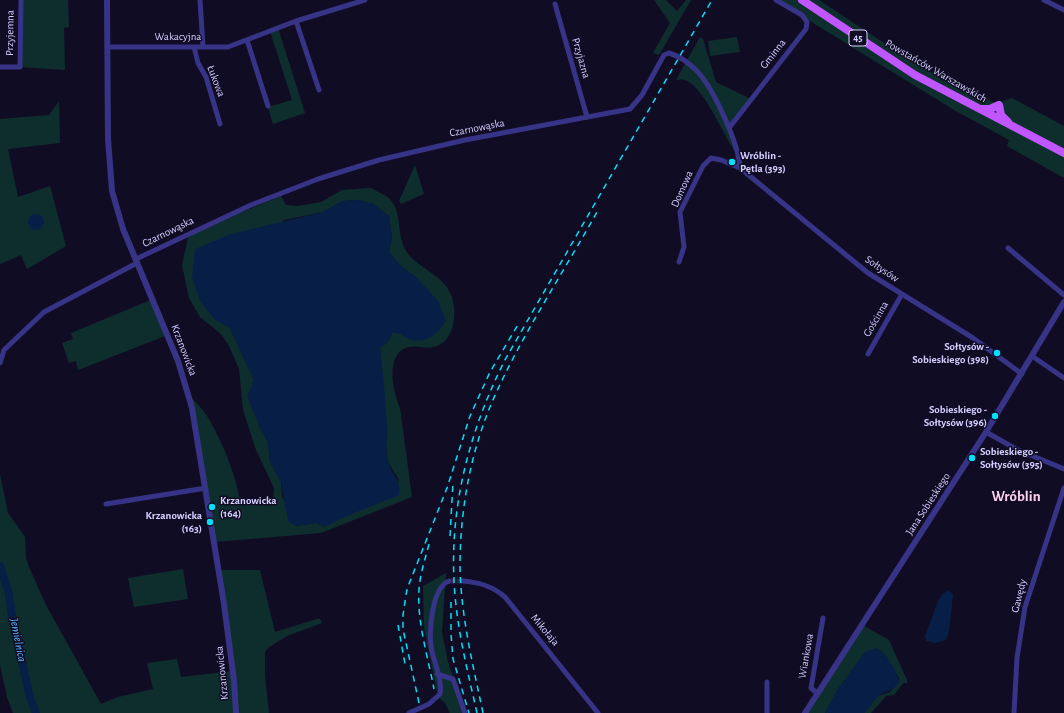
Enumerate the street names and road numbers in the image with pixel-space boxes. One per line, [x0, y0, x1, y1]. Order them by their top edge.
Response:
street label: Przyjemna [3, 10, 17, 56]
street label: Wakacyjna [155, 30, 201, 44]
road number: 45 [849, 30, 867, 46]
street label: Przyjazna [569, 36, 593, 80]
street label: Gminna [757, 36, 789, 72]
street label: Powstańców Warszawskich [883, 36, 989, 106]
street label: Łukowa [204, 63, 228, 99]
street label: Czarnowąska [448, 116, 506, 140]
street label: Domowa [668, 169, 696, 209]
street label: Czarnowąska [140, 214, 196, 250]
street label: Sołtysów [862, 253, 902, 285]
street label: Gościnna [861, 299, 891, 339]
street label: Krzanowicka [168, 322, 200, 378]
street label: Jana Sobieskiego [903, 470, 953, 538]
street label: Gawędy [1008, 578, 1030, 614]
street label: Mikołaja [528, 611, 562, 649]
street label: Wiankowa [796, 632, 816, 680]
street label: Krzanowicka [213, 645, 231, 701]

